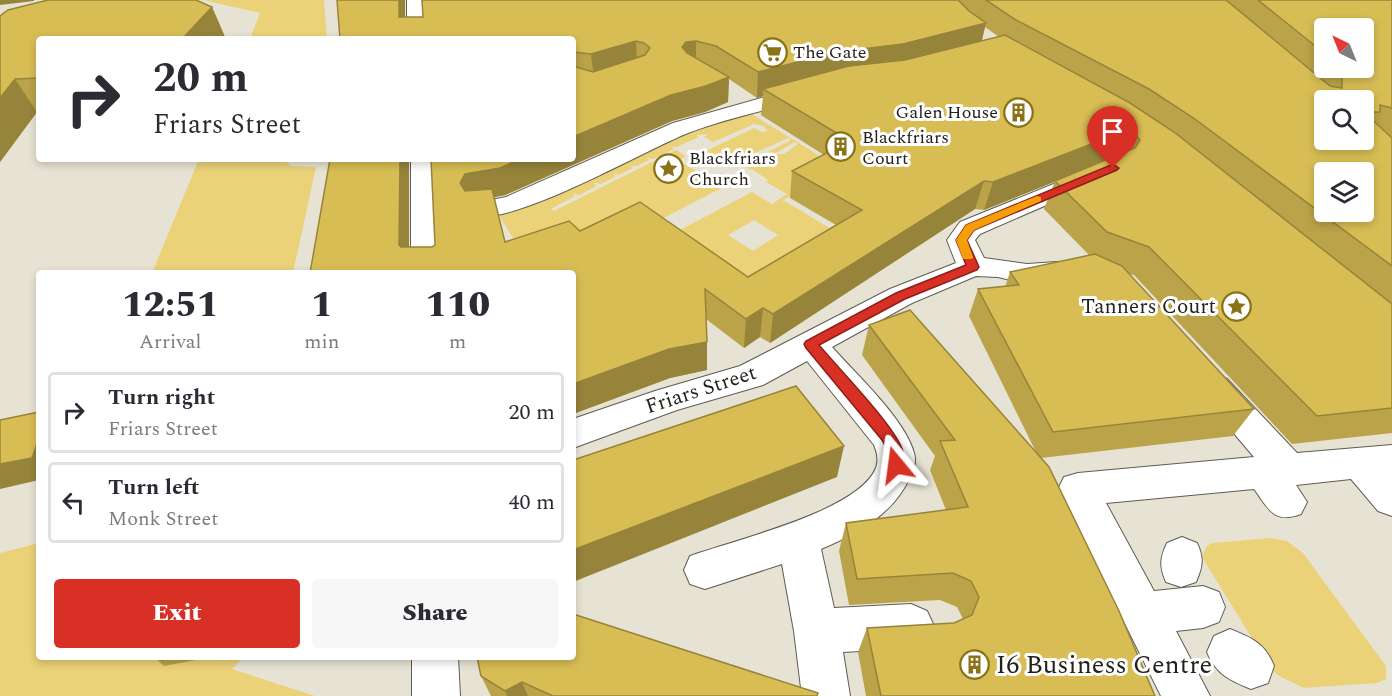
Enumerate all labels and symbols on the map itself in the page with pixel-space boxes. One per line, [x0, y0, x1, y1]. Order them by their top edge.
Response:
north arrow [1314, 18, 1374, 78]
supermarket icon: The Gate [756, 36, 788, 68]
place label: The Gate [793, 39, 867, 66]
building icon: Galen House [1003, 96, 1035, 128]
place label: Galen House [896, 99, 998, 126]
pin [1087, 106, 1138, 168]
place label: Blackfriars Court [862, 124, 949, 172]
building icon: Blackfriars Court [825, 131, 857, 163]
place label: Blackfriars Church [689, 145, 776, 193]
place icon: Blackfriars Church [652, 152, 684, 184]
place label: Tanners Court [1081, 291, 1216, 323]
place icon: Tanners Court [1221, 291, 1253, 323]
street label: Friars Street [641, 357, 761, 423]
position arrow [864, 433, 928, 497]
place label: I6 Business Centre [996, 645, 1212, 685]
building icon: I6 Business Centre [959, 649, 991, 681]

